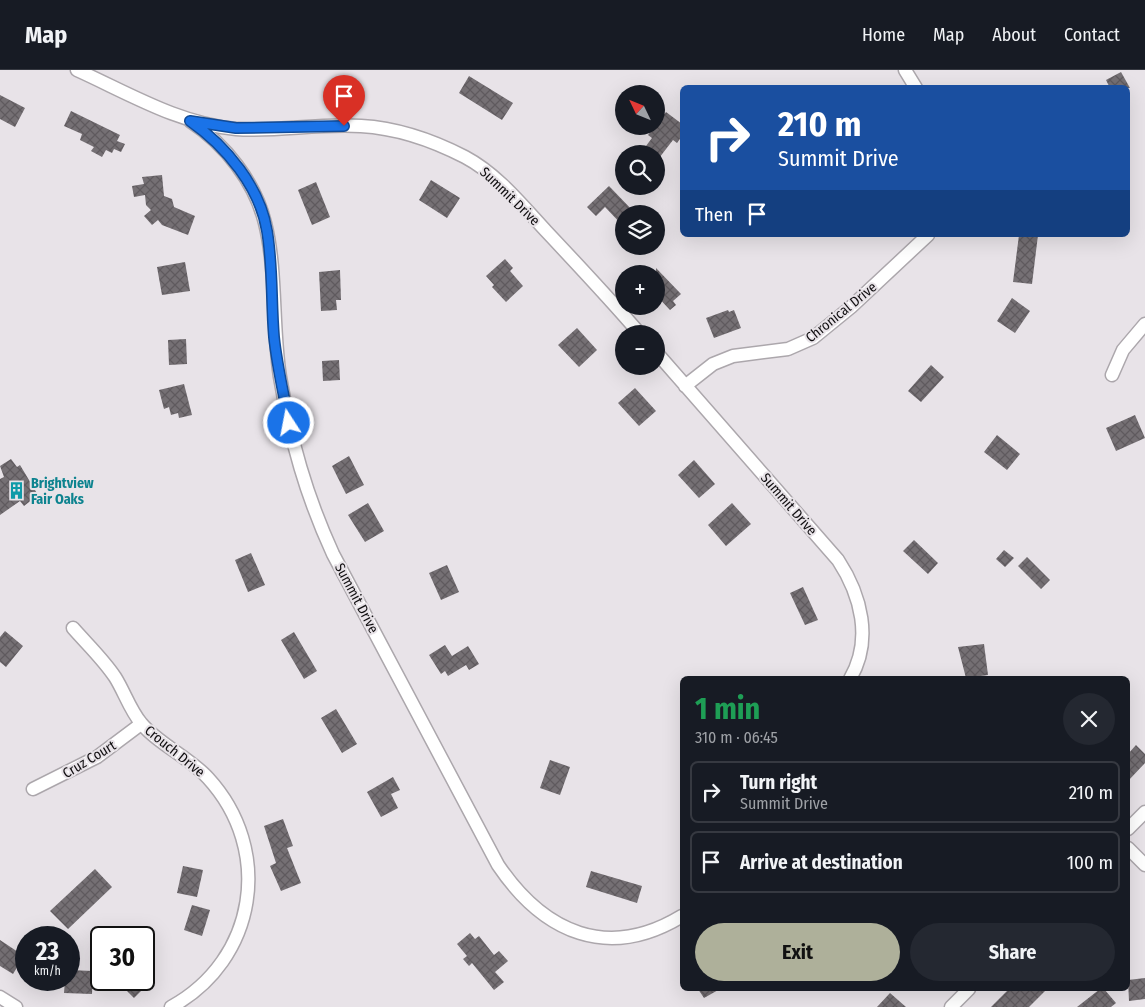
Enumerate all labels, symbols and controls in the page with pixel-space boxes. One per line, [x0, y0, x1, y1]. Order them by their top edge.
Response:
text: Map [25, 21, 67, 49]
text: Home [862, 24, 905, 46]
text: Map [933, 24, 964, 46]
text: About [992, 24, 1036, 46]
text: Contact [1064, 24, 1120, 46]
pin [323, 75, 365, 126]
icon: arrive [330, 82, 358, 110]
north arrow [615, 85, 665, 135]
map controls [615, 85, 665, 375]
text: 210 m [778, 103, 862, 145]
icon: right [695, 105, 760, 170]
button: search [615, 145, 665, 195]
text: Summit Drive [778, 145, 899, 172]
street label: Summit Drive [476, 164, 543, 229]
icon: arrive [743, 200, 771, 228]
text: Then [695, 203, 733, 226]
button: layers [615, 205, 665, 255]
button: + [615, 265, 665, 315]
street label: Chronical Drive [802, 279, 880, 346]
button: − [615, 325, 665, 375]
position arrow [262, 396, 314, 448]
street label: Summit Drive [757, 470, 820, 539]
place label: Brightview Fair Oaks [31, 475, 94, 508]
building icon: Brightview Fair Oaks [7, 481, 27, 501]
street label: Summit Drive [331, 560, 382, 636]
text: 1 min [695, 691, 760, 727]
button: close [1063, 693, 1115, 745]
street label: Crouch Drive [141, 722, 208, 781]
text: 310 m · 06:45 [695, 728, 778, 747]
street label: Cruz Court [60, 737, 119, 782]
text: Turn right [740, 771, 817, 794]
icon: right [697, 778, 725, 806]
text: 210 m [1069, 781, 1113, 804]
text: Summit Drive [740, 794, 828, 813]
icon: arrive [697, 848, 725, 876]
text: Arrive at destination [740, 851, 903, 874]
text: 100 m [1067, 851, 1113, 874]
button: Exit [695, 923, 900, 981]
button: Share [910, 923, 1115, 981]
speed limit sign: 30 [90, 926, 155, 991]
text: 23 [36, 937, 59, 967]
text: km/h [34, 964, 61, 978]

